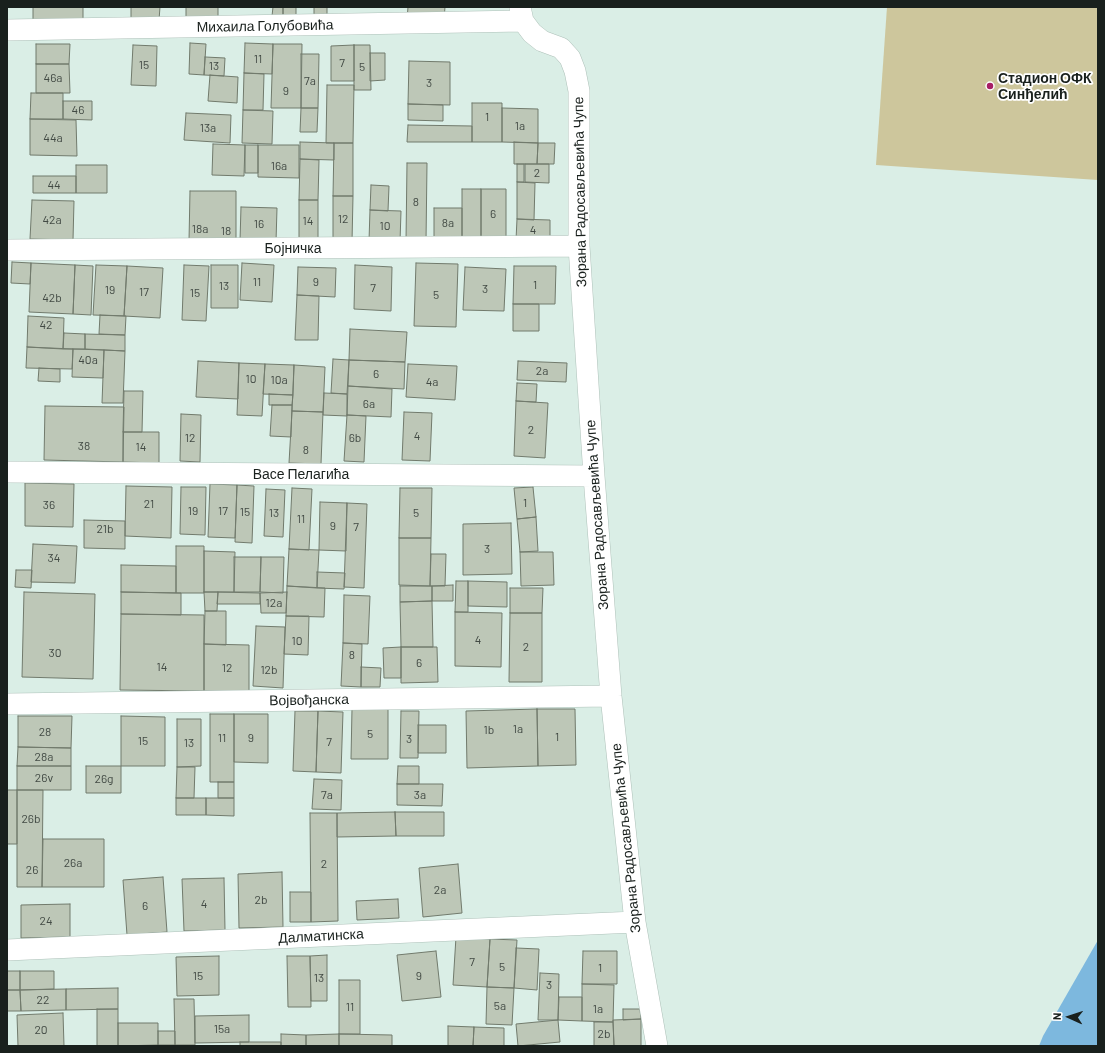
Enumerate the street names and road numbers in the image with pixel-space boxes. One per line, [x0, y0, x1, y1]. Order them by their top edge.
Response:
street label: Михаила Голубовића [196, 16, 334, 36]
street label: Зорана Радосављевића Чупе [570, 96, 590, 288]
street label: Бојничка [264, 240, 322, 256]
street label: Зорана Радосављевића Чупе [582, 419, 612, 611]
street label: Васе Пелагића [253, 466, 349, 482]
street label: Војвођанска [269, 691, 349, 709]
street label: Зорана Радосављевића Чупе [608, 742, 644, 934]
street label: Далматинска [278, 925, 364, 947]

